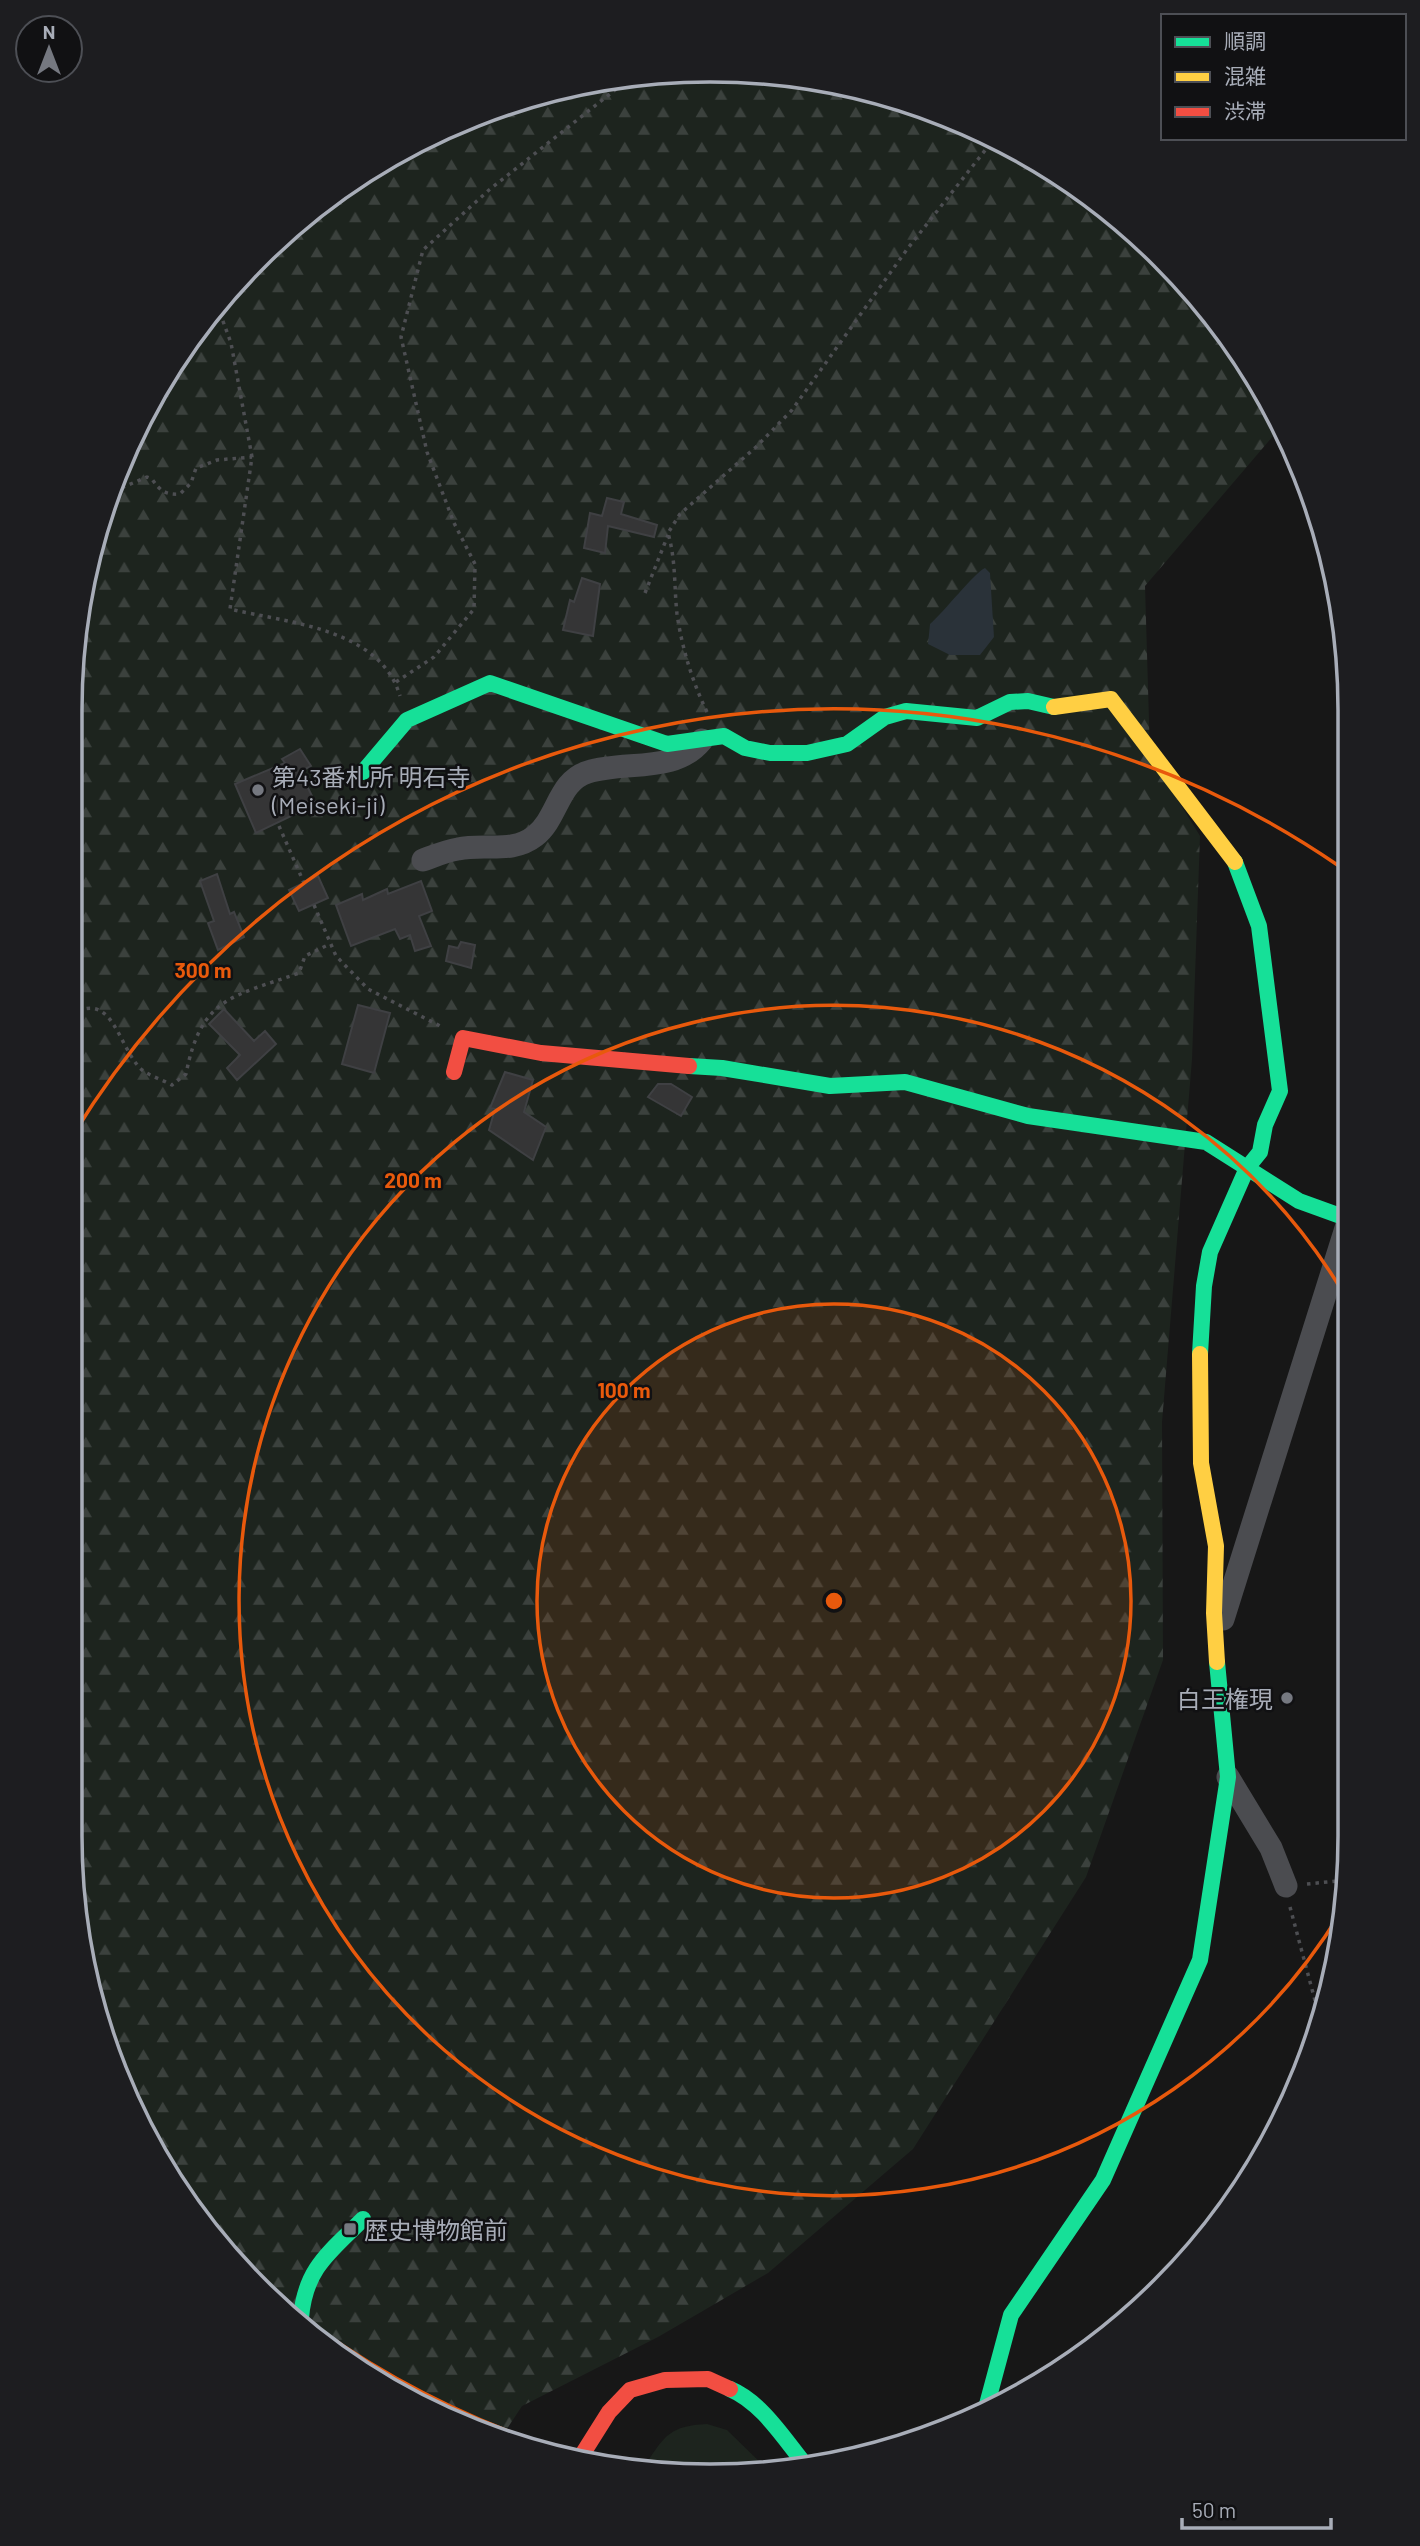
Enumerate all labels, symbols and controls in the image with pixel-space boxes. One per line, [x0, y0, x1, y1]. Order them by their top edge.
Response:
north arrow [14, 14, 84, 84]
legend [1161, 14, 1406, 140]
text: N [43, 20, 55, 43]
text: 順調 [1224, 28, 1266, 53]
text: 混雑 [1224, 63, 1266, 88]
text: 渋滞 [1224, 98, 1266, 123]
place label: 第43番札所 明石寺 (Meiseki-ji) [271, 762, 470, 819]
marker: 第43番札所 明石寺 (Meiseki-ji) [250, 782, 266, 798]
text: 300 m [174, 957, 232, 982]
text: 200 m [384, 1167, 442, 1192]
text: 100 m [597, 1377, 651, 1402]
centre of rings [822, 1589, 846, 1613]
place label: 白王権現 [1177, 1684, 1273, 1713]
marker: 白王権現 [1279, 1690, 1295, 1706]
place label: 歴史博物館前 [364, 2215, 508, 2244]
marker: 歴史博物館前 [342, 2221, 358, 2237]
scale bar [1182, 2486, 1331, 2530]
text: 50 m [1192, 2497, 1236, 2522]

